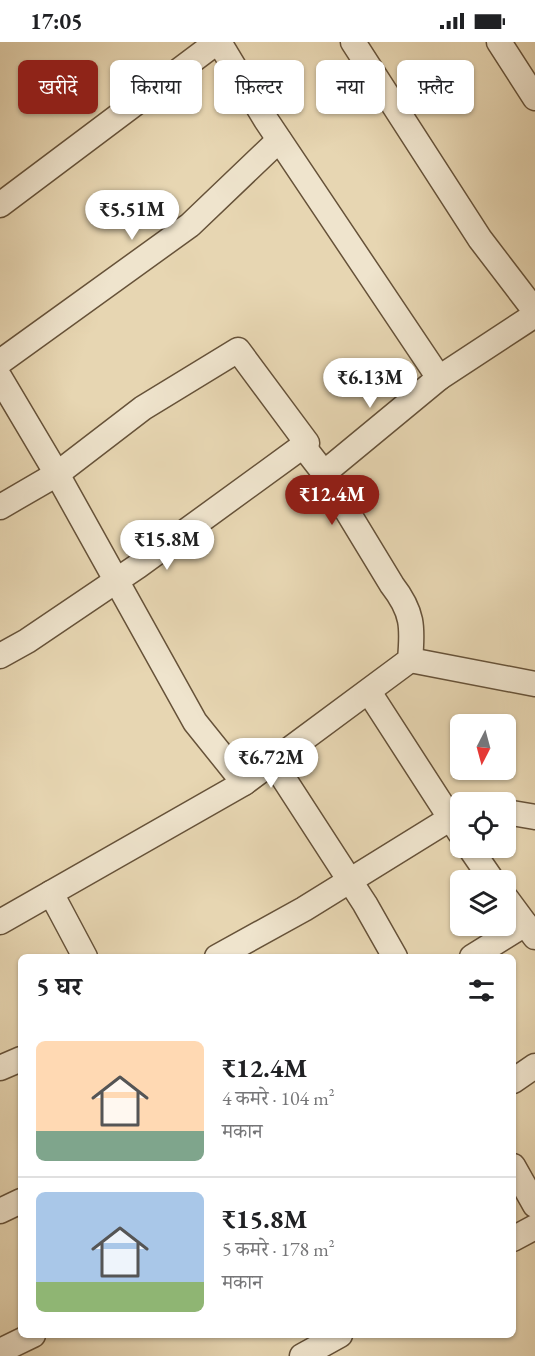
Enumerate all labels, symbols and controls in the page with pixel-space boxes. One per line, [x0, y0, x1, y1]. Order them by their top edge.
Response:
text: 17:05 [30, 7, 83, 36]
chip: खरीदें [18, 60, 98, 114]
chip: किराया [110, 60, 202, 114]
chip: फ़िल्टर [214, 60, 304, 114]
chip: नया [316, 60, 385, 114]
chip: फ़्लैट [397, 60, 474, 114]
pin: ₹5.51M [83, 190, 181, 241]
text: ₹5.51M [99, 196, 165, 222]
pin: ₹6.13M [321, 358, 419, 409]
text: ₹6.13M [337, 364, 403, 390]
pin: ₹12.4M [283, 475, 381, 526]
text: ₹12.4M [299, 481, 365, 507]
pin: ₹15.8M [118, 520, 216, 571]
text: ₹15.8M [134, 526, 200, 552]
north arrow [450, 714, 516, 780]
map controls [450, 714, 516, 936]
pin: ₹6.72M [222, 738, 320, 789]
text: ₹6.72M [238, 744, 304, 770]
button: locate [450, 792, 516, 858]
button: layers [450, 870, 516, 936]
text: 5 घर [36, 969, 82, 1003]
icon: filters [465, 974, 498, 1007]
text: ₹12.4M [222, 1051, 307, 1085]
icon: home [84, 1065, 156, 1137]
text: 4 कमरे · 104 m² [222, 1085, 335, 1111]
text: मकान [222, 1118, 263, 1144]
text: ₹15.8M [222, 1202, 307, 1236]
icon: home [84, 1216, 156, 1288]
text: 5 कमरे · 178 m² [222, 1236, 335, 1262]
text: मकान [222, 1269, 263, 1295]

